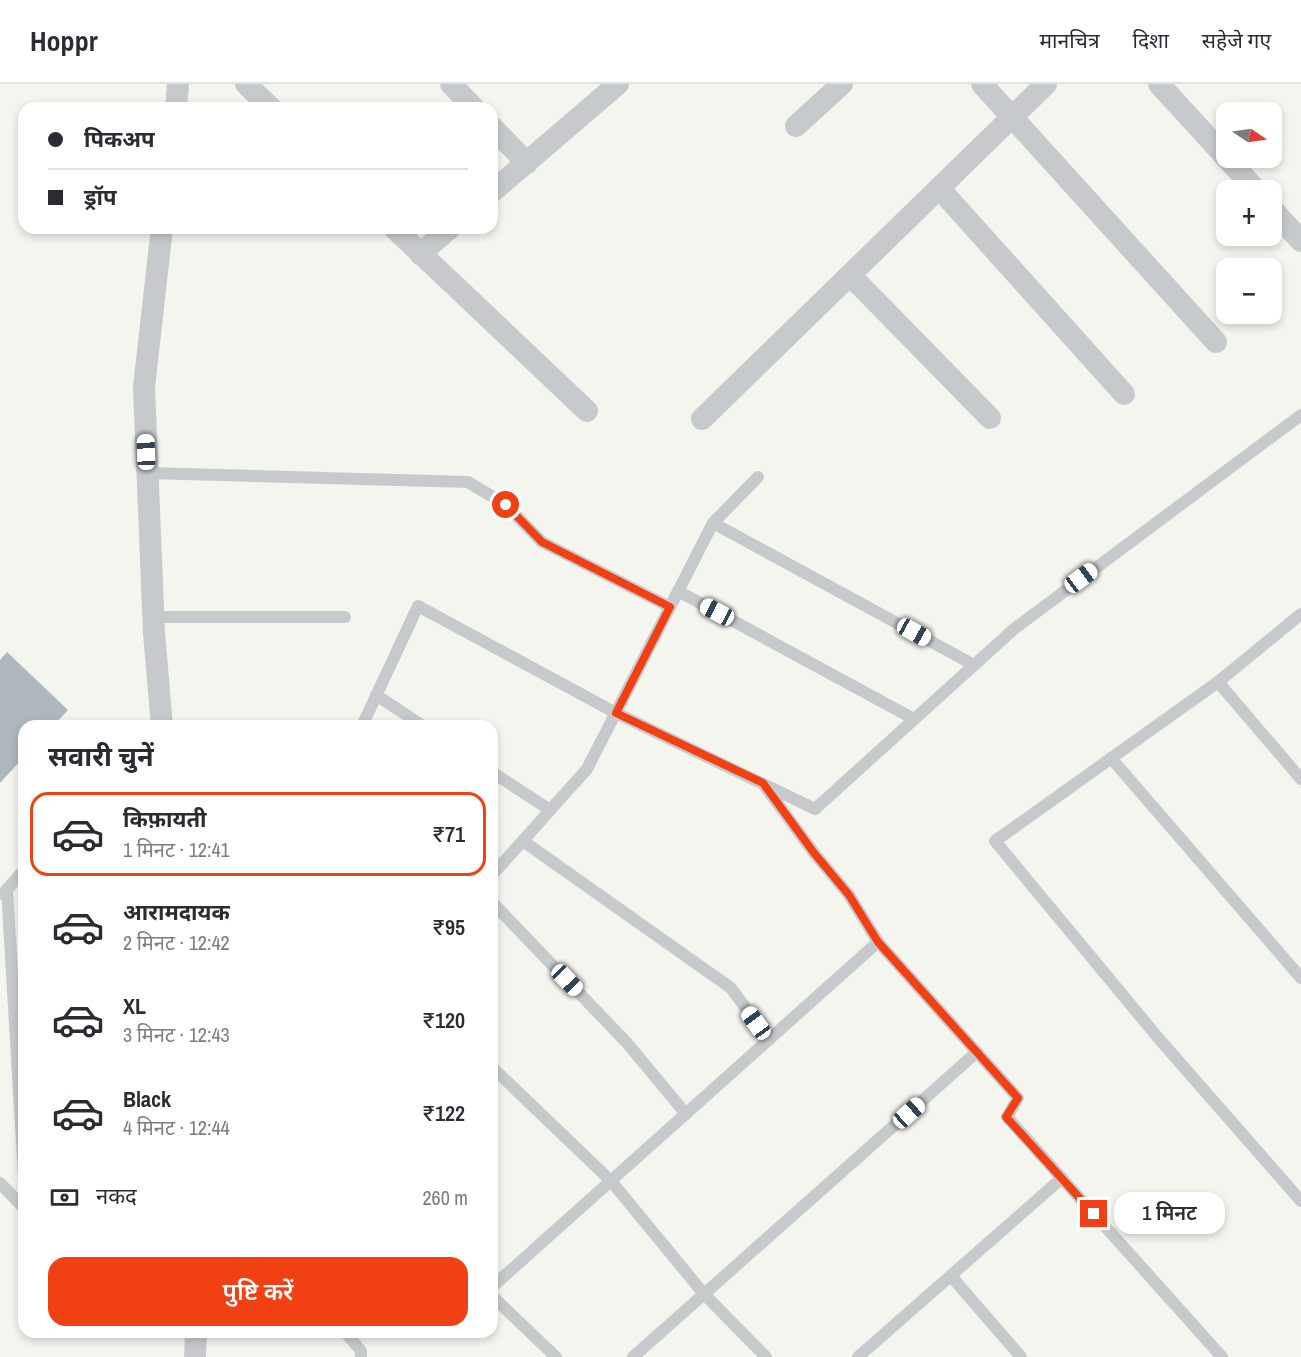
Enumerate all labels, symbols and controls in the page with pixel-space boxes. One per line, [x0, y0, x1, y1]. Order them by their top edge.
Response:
text: Hoppr [30, 22, 98, 60]
text: मानचित्र [1040, 26, 1100, 55]
text: दिशा [1133, 26, 1169, 55]
text: सहेजे गए [1202, 26, 1271, 55]
north arrow [1216, 102, 1282, 168]
map controls [1216, 102, 1282, 324]
text: पिकअप [84, 124, 155, 154]
button: + [1216, 180, 1282, 246]
text: ड्रॉप [84, 182, 117, 212]
button: − [1216, 258, 1282, 324]
car [136, 434, 156, 470]
route start [492, 491, 519, 518]
car [1061, 560, 1101, 596]
car [697, 596, 737, 628]
car [894, 615, 934, 649]
text: सवारी चुनें [48, 738, 154, 774]
text: किफ़ायती [123, 804, 207, 834]
icon: car [51, 807, 105, 861]
text: ₹71 [432, 819, 465, 849]
text: 1 मिनट · 12:41 [123, 836, 230, 863]
text: आरामदायक [123, 897, 230, 927]
icon: car [51, 900, 105, 954]
text: ₹95 [432, 912, 465, 942]
text: 2 मिनट · 12:42 [123, 929, 230, 956]
car [548, 961, 586, 999]
text: XL [123, 991, 146, 1021]
icon: car [51, 993, 105, 1047]
car [738, 1003, 774, 1043]
text: ₹120 [422, 1005, 465, 1035]
text: 3 मिनट · 12:43 [123, 1021, 230, 1048]
text: Black [123, 1084, 171, 1114]
icon: car [51, 1086, 105, 1140]
car [890, 1094, 928, 1132]
text: ₹122 [422, 1098, 465, 1128]
text: 4 मिनट · 12:44 [123, 1114, 230, 1141]
icon: cash [48, 1181, 81, 1214]
text: नकद [96, 1181, 137, 1211]
text: 260 m [422, 1184, 468, 1211]
callout: 1 मिनट [1115, 1193, 1226, 1235]
text: 1 मिनट [1142, 1199, 1197, 1226]
route end [1080, 1200, 1107, 1227]
button: पुष्टि करें [48, 1257, 468, 1326]

